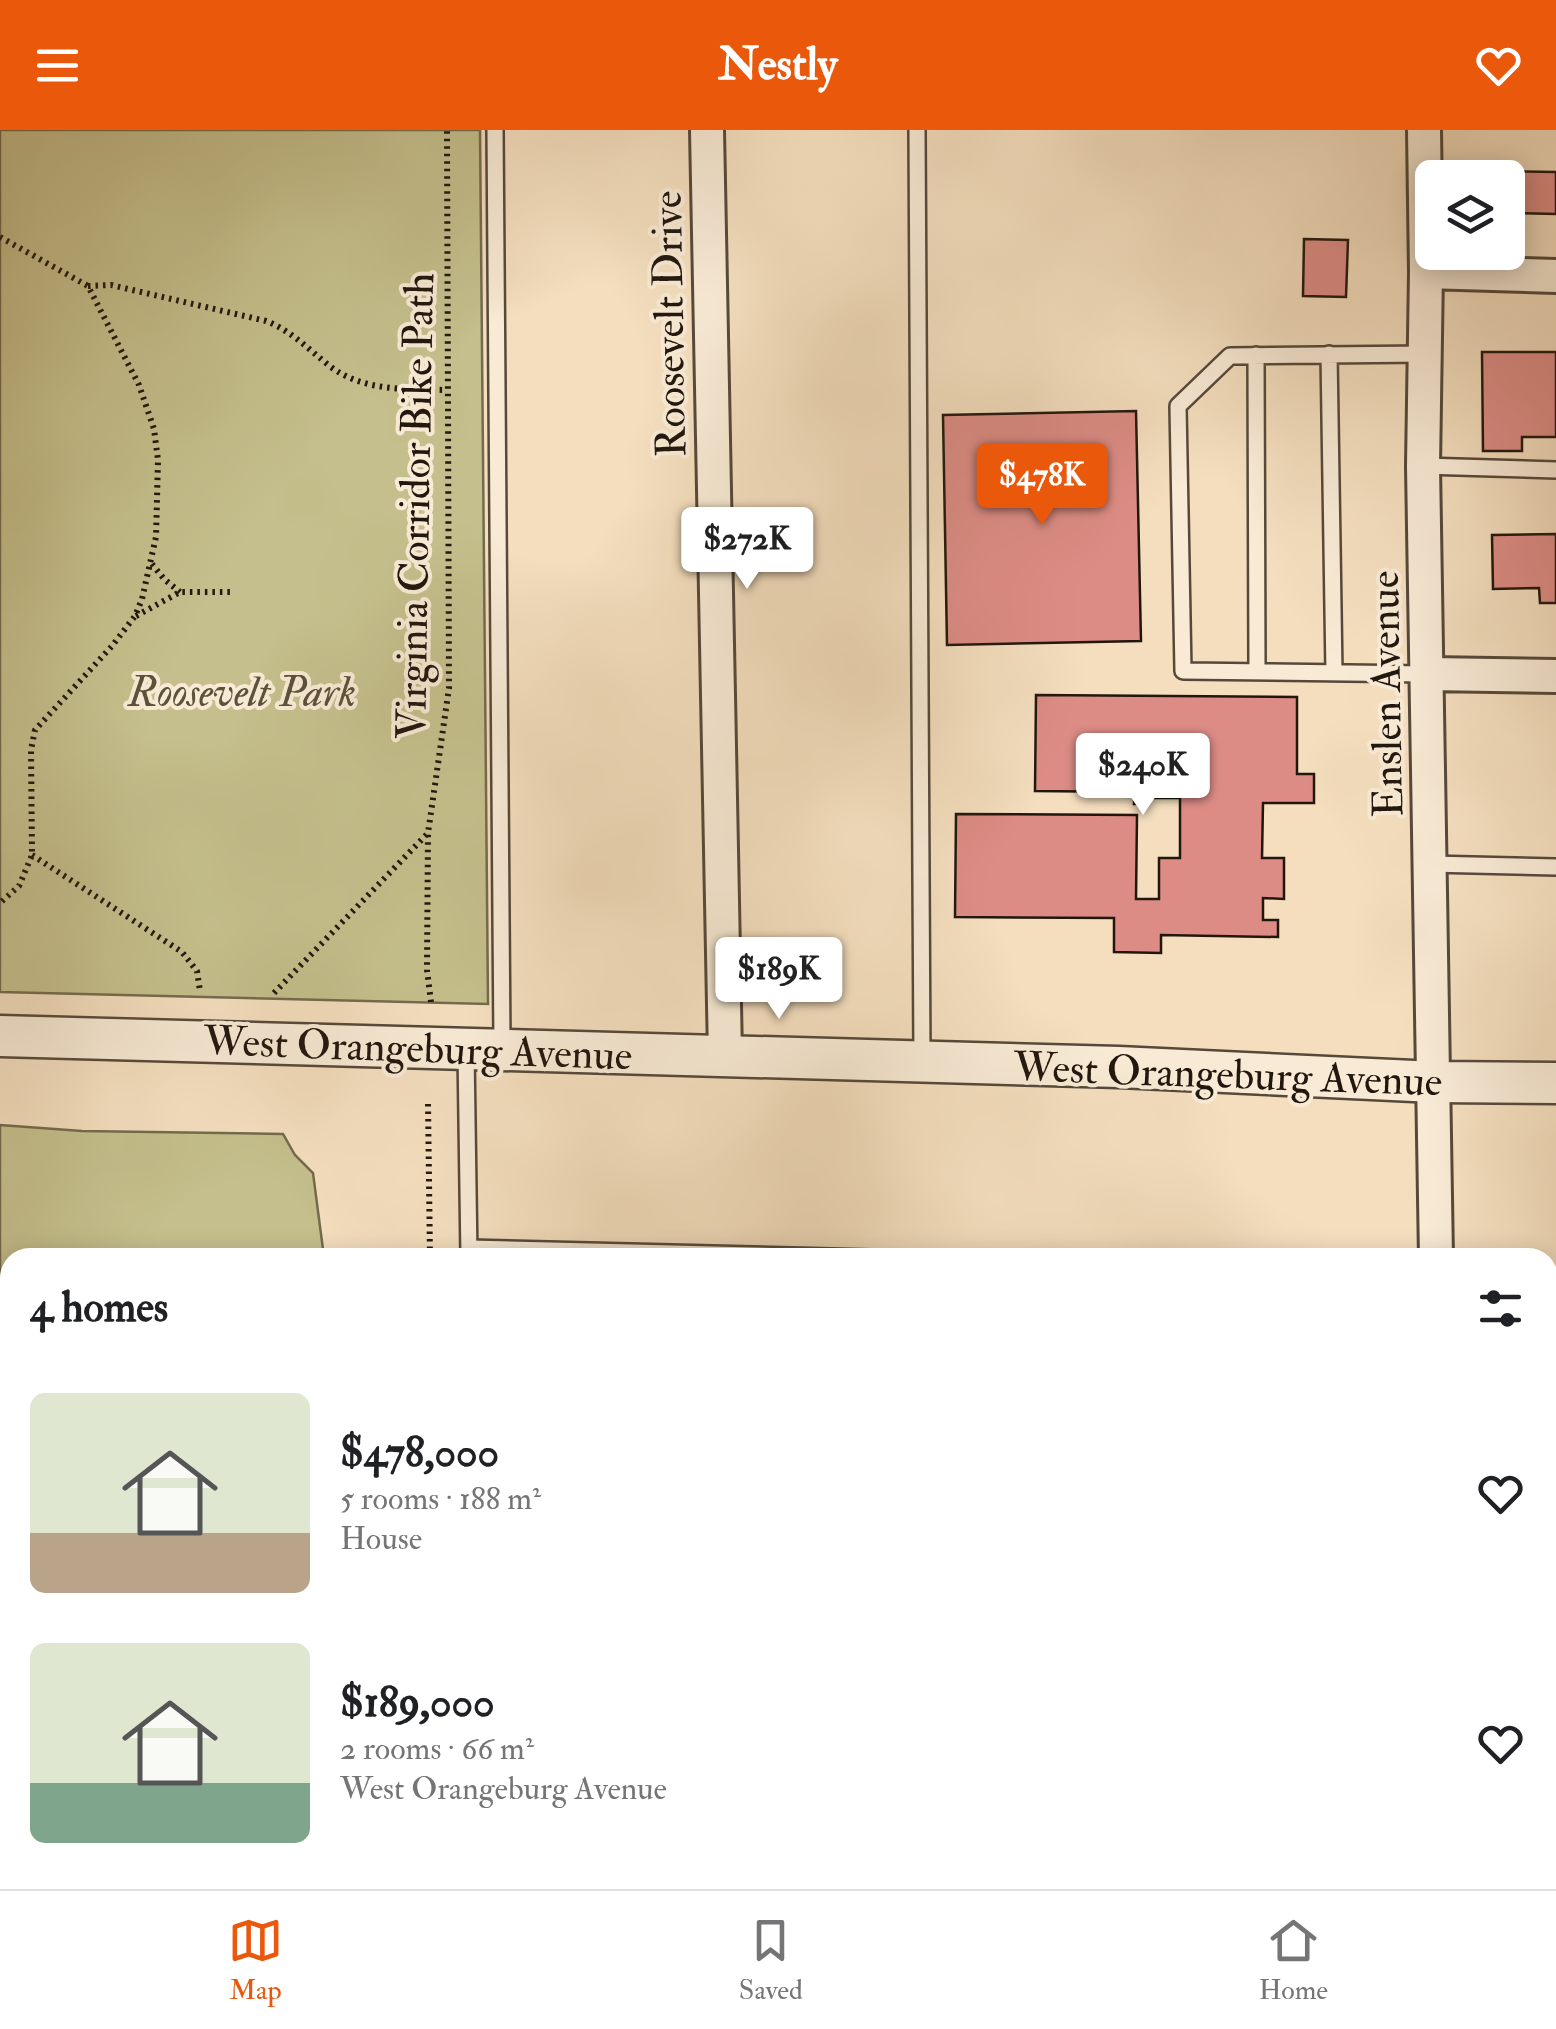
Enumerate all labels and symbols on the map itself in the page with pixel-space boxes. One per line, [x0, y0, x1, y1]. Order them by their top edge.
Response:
street label: Roosevelt Drive [642, 190, 698, 458]
street label: Virginia Corridor Bike Path [386, 272, 446, 740]
pin: $478K [972, 443, 1112, 528]
pin: $272K [677, 507, 817, 592]
street label: Enslen Avenue [1359, 570, 1415, 818]
park label: Roosevelt Park [127, 667, 356, 719]
pin: $240K [1073, 733, 1213, 818]
pin: $189K [709, 937, 849, 1022]
street label: West Orangeburg Avenue [202, 1015, 633, 1082]
street label: West Orangeburg Avenue [1012, 1041, 1443, 1108]

